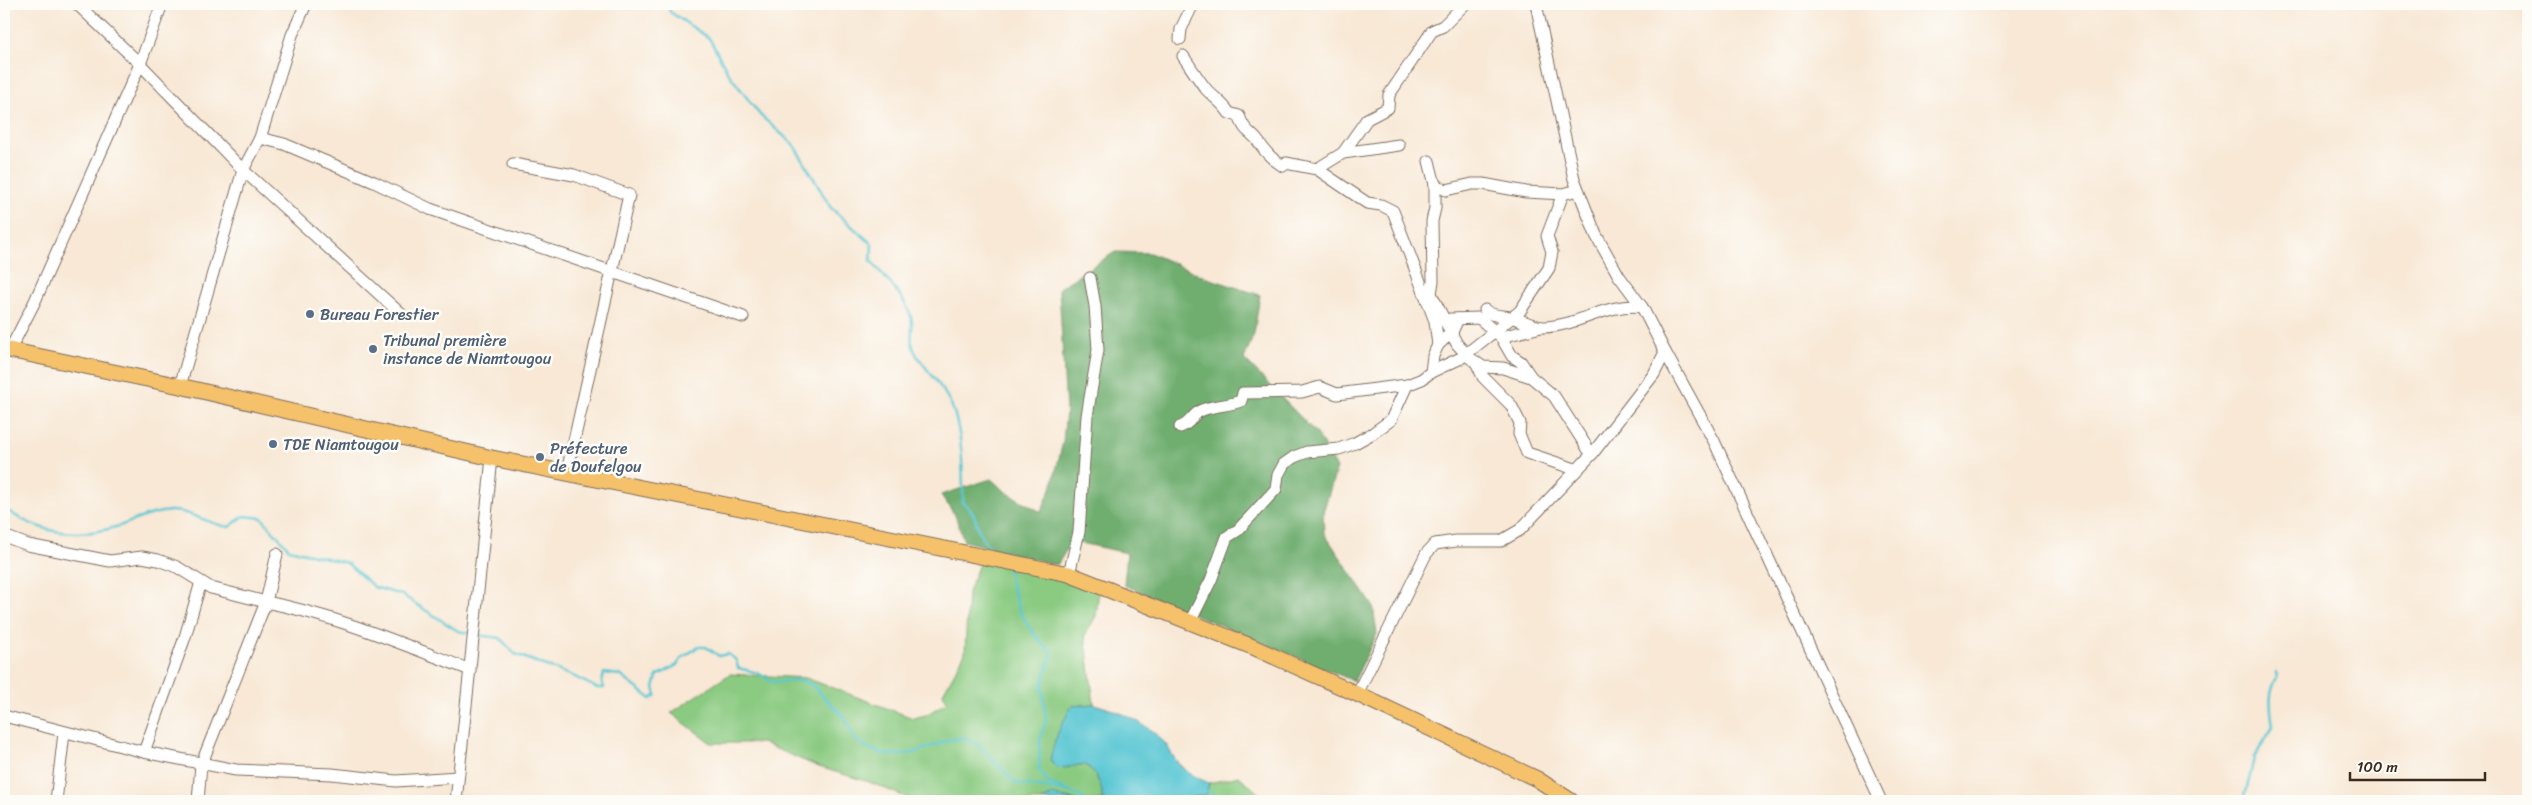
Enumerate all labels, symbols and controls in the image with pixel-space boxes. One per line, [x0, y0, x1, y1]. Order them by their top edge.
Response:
place label: Bureau Forestier [320, 300, 440, 329]
marker: Bureau Forestier [304, 308, 316, 320]
place label: Tribunal première instance de Niamtougou [383, 326, 552, 373]
marker: Tribunal première instance de Niamtougou [367, 343, 379, 355]
place label: TDE Niamtougou [283, 430, 399, 459]
place label: Préfecture de Doufelgou [550, 434, 642, 481]
marker: TDE Niamtougou [267, 438, 279, 450]
marker: Préfecture de Doufelgou [534, 451, 546, 463]
scale bar [2350, 750, 2484, 782]
text: 100 m [2357, 754, 2398, 780]

